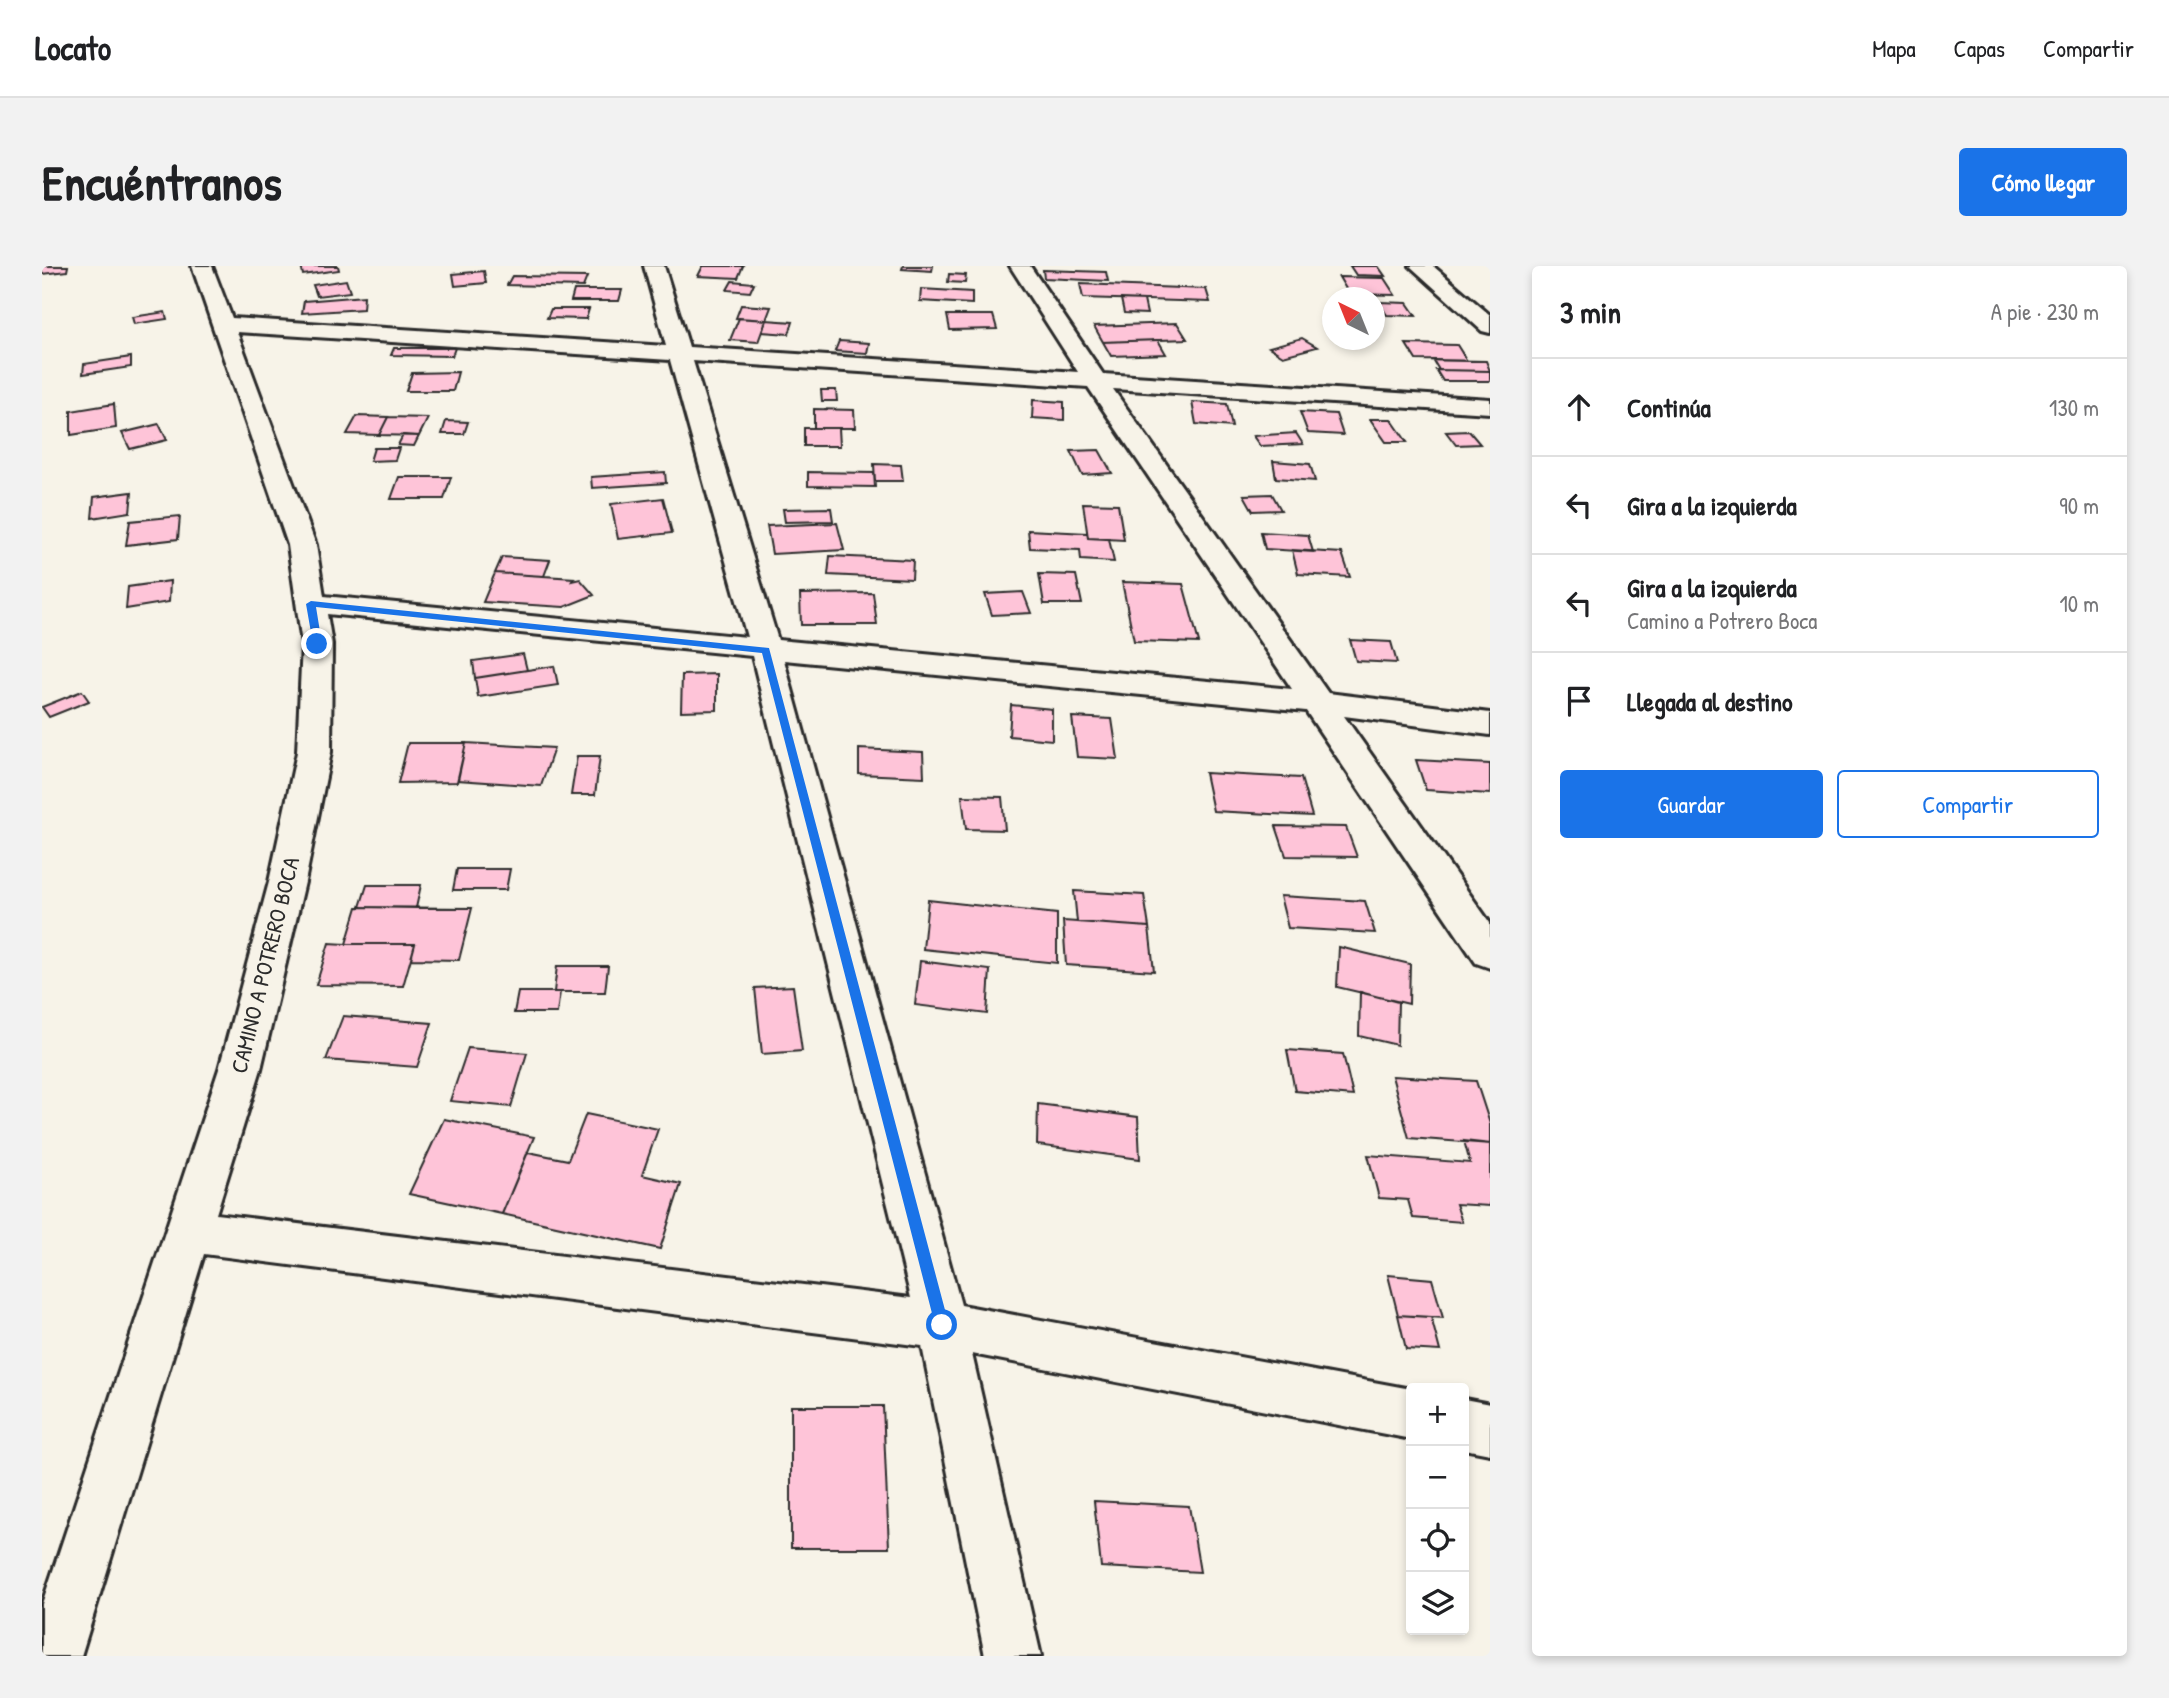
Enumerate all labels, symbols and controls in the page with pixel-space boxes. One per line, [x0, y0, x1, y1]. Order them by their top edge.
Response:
text: Locato [35, 26, 111, 70]
text: Mapa [1872, 32, 1916, 64]
text: Capas [1954, 32, 2005, 64]
text: Compartir [2043, 32, 2134, 64]
button: Cómo llegar [1959, 148, 2127, 216]
text: Encuéntranos [42, 149, 282, 215]
north arrow [1322, 287, 1385, 350]
text: 3 min [1560, 292, 1621, 332]
text: A pie · 230 m [1991, 296, 2099, 327]
icon: ahead [1560, 388, 1598, 426]
text: Continúa [1627, 390, 1711, 425]
text: 130 m [2049, 392, 2099, 423]
icon: left [1560, 486, 1598, 524]
text: Gira a la izquierda [1627, 488, 1797, 523]
text: 90 m [2059, 490, 2099, 521]
text: Gira a la izquierda [1627, 570, 1797, 605]
icon: left [1560, 584, 1598, 622]
text: 10 m [2059, 588, 2099, 619]
text: Camino a Potrero Boca [1627, 605, 1817, 636]
route end [301, 628, 332, 659]
icon: arrive [1560, 682, 1598, 720]
text: Llegada al destino [1627, 684, 1793, 719]
button: Guardar [1560, 770, 1823, 838]
button: Compartir [1837, 770, 2099, 838]
street label: CAMINO A POTRERO BOCA [223, 854, 306, 1076]
route start [926, 1309, 957, 1340]
map controls [1406, 1383, 1469, 1635]
button: + [1406, 1383, 1469, 1446]
button: − [1406, 1446, 1469, 1509]
button: locate [1406, 1509, 1469, 1572]
button: layers [1406, 1572, 1469, 1635]

